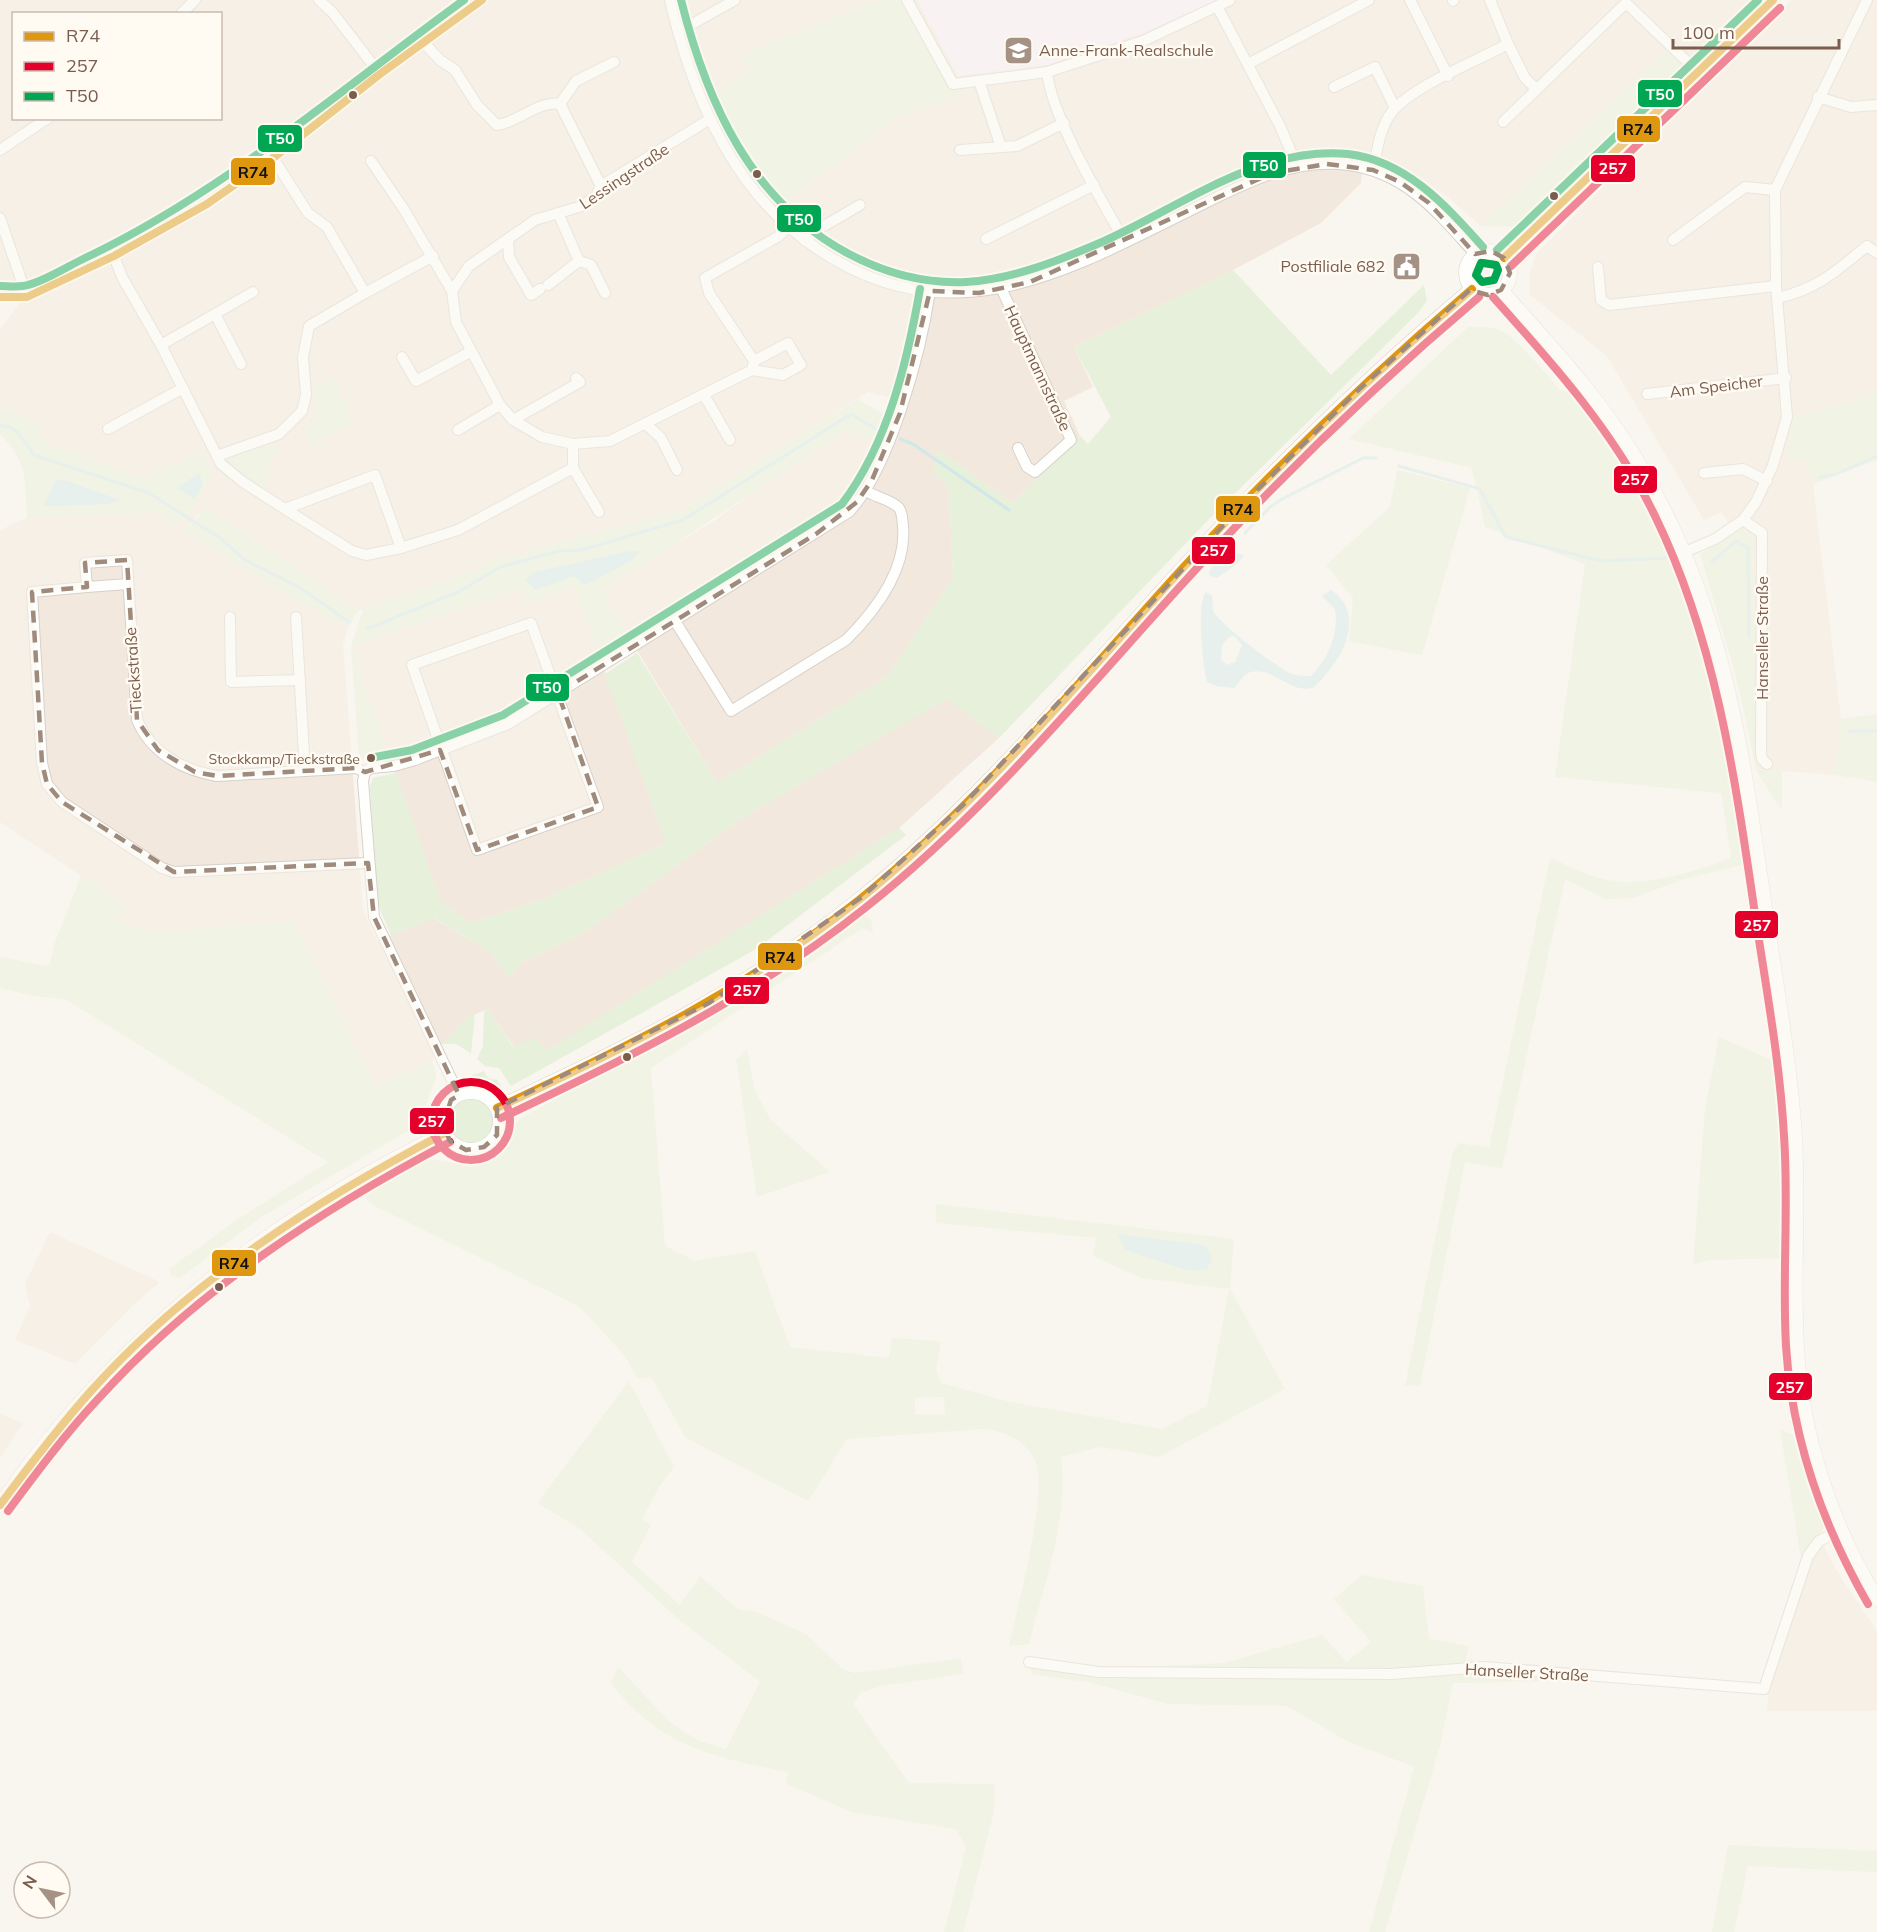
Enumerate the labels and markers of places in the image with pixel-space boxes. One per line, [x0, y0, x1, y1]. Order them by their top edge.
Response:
school or university icon: Anne-Frank-Realschule [1002, 34, 1034, 66]
place label: Anne-Frank-Realschule [1039, 40, 1213, 60]
unlabelled marker [347, 89, 359, 101]
unlabelled marker [751, 168, 763, 180]
unlabelled marker [1548, 190, 1560, 202]
public building icon: Postfiliale 682 [1390, 250, 1422, 282]
place label: Postfiliale 682 [1280, 256, 1385, 276]
place label: Stockkamp/Tieckstraße [208, 750, 360, 768]
marker: Stockkamp/Tieckstraße [365, 752, 377, 764]
unlabelled marker [621, 1051, 633, 1063]
unlabelled marker [213, 1281, 225, 1293]

